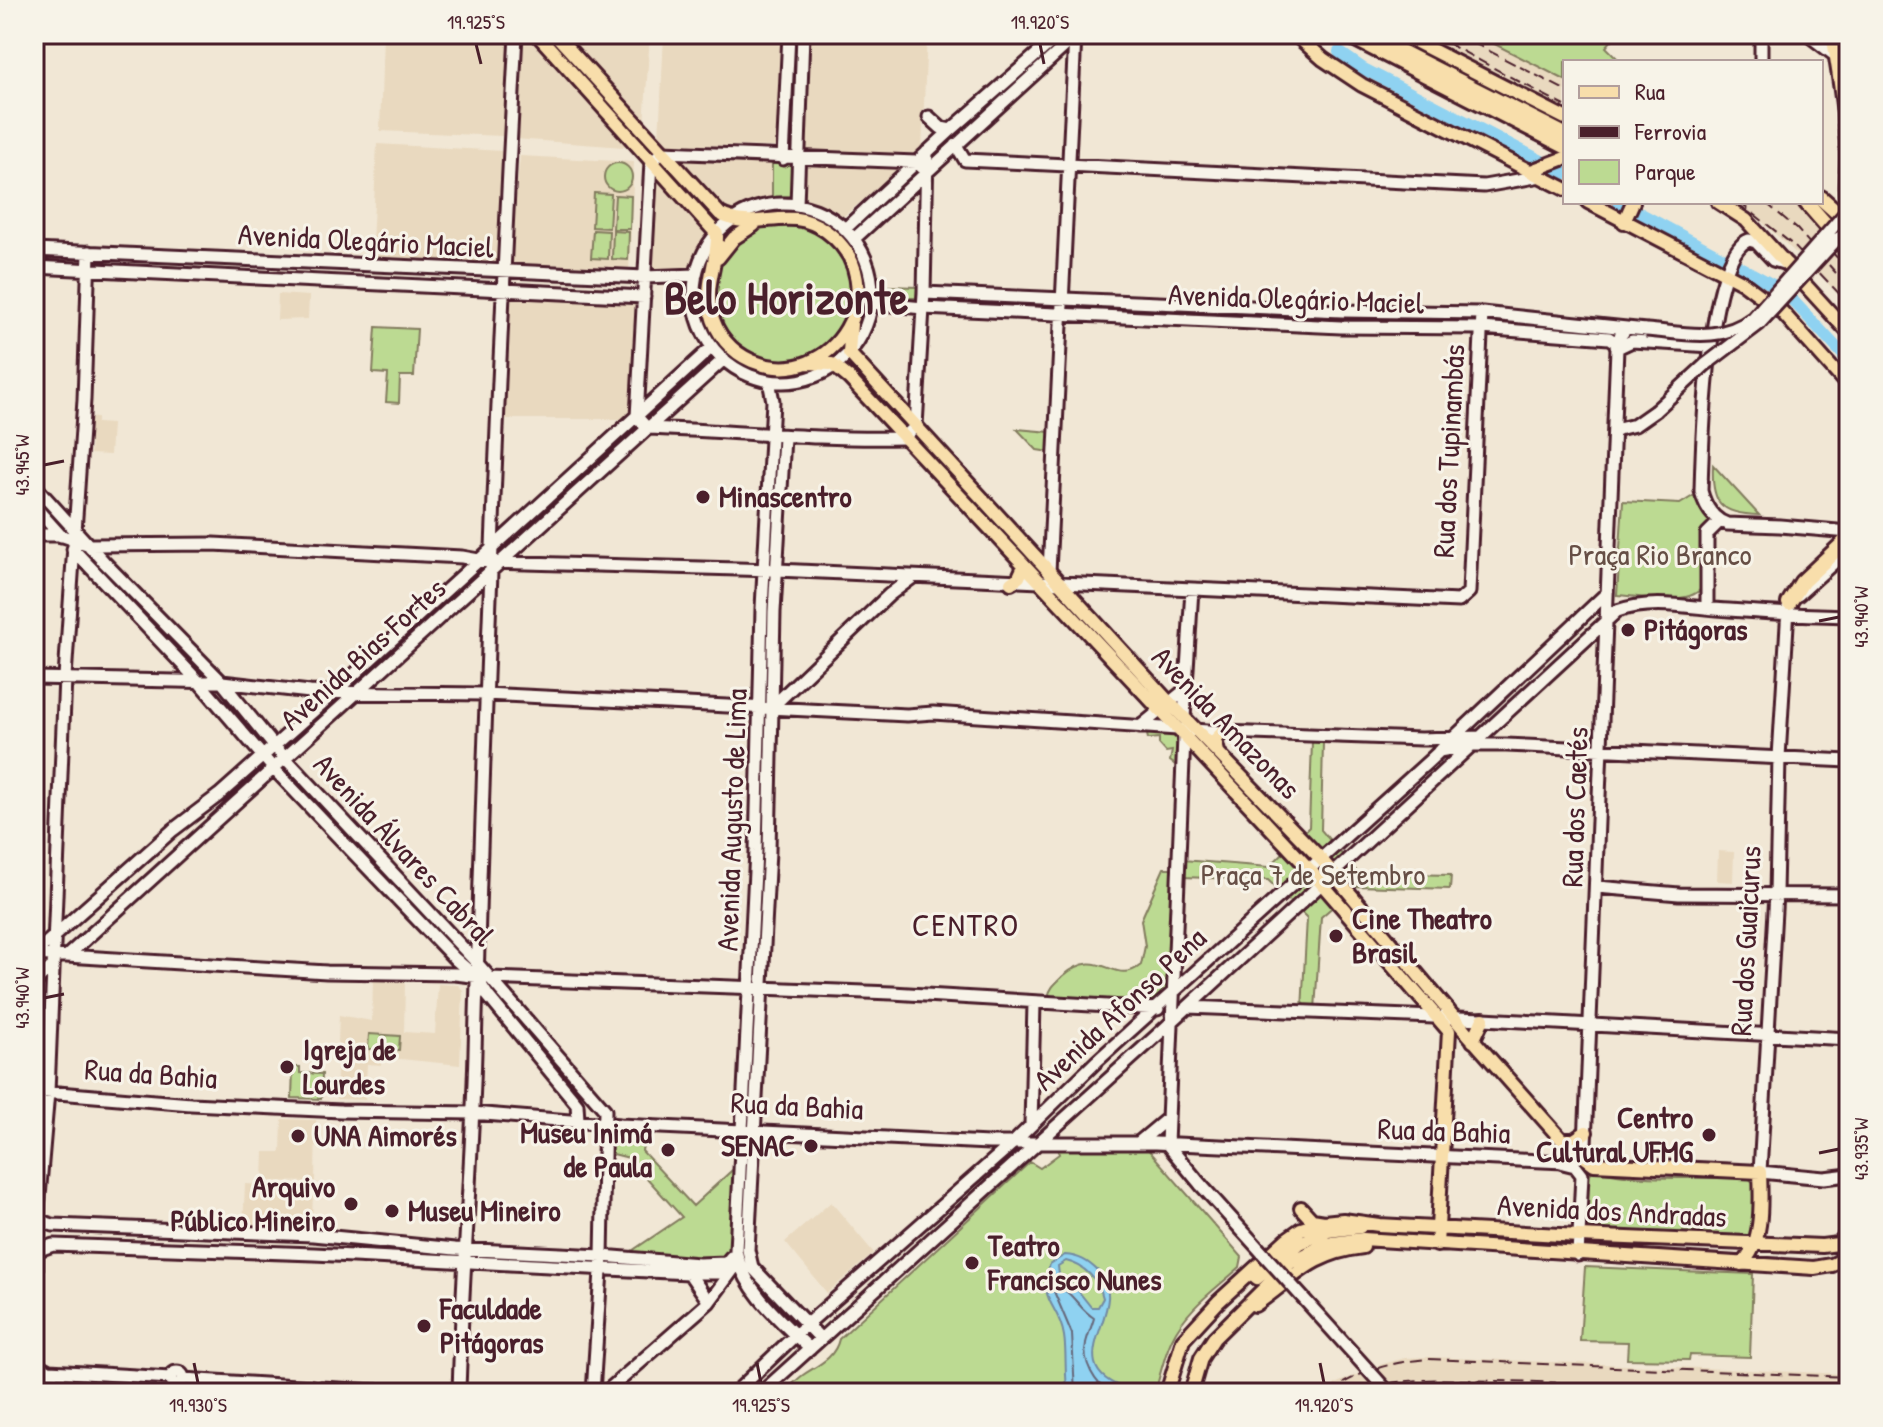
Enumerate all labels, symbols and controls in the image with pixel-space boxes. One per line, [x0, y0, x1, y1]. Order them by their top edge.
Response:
text: 19.925°S [447, 8, 505, 35]
text: 19.920°S [1011, 8, 1069, 35]
legend [1563, 60, 1823, 204]
text: Rua [1635, 75, 1665, 107]
text: Ferrovia [1634, 115, 1706, 147]
text: Parque [1635, 155, 1696, 187]
street label: Avenida Olegário Maciel [237, 213, 495, 267]
district label: Belo Horizonte [664, 266, 909, 328]
street label: Avenida Olegário Maciel [1167, 274, 1425, 322]
street label: Rua dos Tupinambás [1422, 343, 1474, 559]
text: 43.945°W [8, 434, 35, 496]
place label: Minascentro [719, 476, 852, 516]
marker: Minascentro [694, 488, 712, 506]
park label: Praça Rio Branco [1568, 534, 1752, 574]
street label: Avenida Bias Fortes [271, 568, 454, 738]
text: 43.940°W [1847, 586, 1874, 648]
place label: Pitágoras [1644, 609, 1748, 650]
marker: Pitágoras [1619, 621, 1637, 639]
street label: Avenida Amazonas [1144, 637, 1310, 807]
street label: Avenida Augusto de Lima [706, 688, 756, 952]
street label: Rua dos Caetés [1551, 726, 1597, 888]
street label: Avenida Álvares Cabral [305, 744, 504, 954]
street label: Rua dos Guaicurus [1720, 845, 1770, 1037]
park label: Praça 7 de Setembro [1201, 854, 1425, 894]
place label: Cine Theatro Brasil [1352, 898, 1492, 972]
district label: CENTRO [912, 903, 1020, 946]
street label: Avenida Afonso Pena [1024, 918, 1214, 1099]
marker: Cine Theatro Brasil [1327, 927, 1345, 945]
text: 43.940°W [8, 967, 35, 1029]
place label: Igreja de Lourdes [303, 1029, 396, 1103]
street label: Rua da Bahia [83, 1048, 219, 1098]
marker: Igreja de Lourdes [278, 1058, 296, 1076]
street label: Rua da Bahia [730, 1082, 865, 1128]
place label: Centro Cultural UFMG [1536, 1097, 1694, 1171]
street label: Rua da Bahia [1377, 1108, 1511, 1152]
place label: Museu Inimá de Paula [520, 1112, 652, 1186]
place label: UNA Aimorés [314, 1115, 457, 1155]
text: 43.935°W [1847, 1117, 1874, 1180]
place label: SENAC [721, 1125, 795, 1165]
marker: Centro Cultural UFMG [1700, 1126, 1718, 1144]
marker: UNA Aimorés [289, 1127, 307, 1145]
marker: SENAC [802, 1137, 820, 1155]
marker: Museu Inimá de Paula [659, 1141, 677, 1159]
place label: Arquivo Público Mineiro [170, 1166, 335, 1240]
street label: Avenida dos Andradas [1496, 1184, 1728, 1236]
place label: Museu Mineiro [408, 1190, 561, 1230]
marker: Arquivo Público Mineiro [342, 1195, 360, 1213]
marker: Museu Mineiro [383, 1202, 401, 1220]
place label: Teatro Francisco Nunes [987, 1225, 1162, 1299]
marker: Teatro Francisco Nunes [963, 1254, 981, 1272]
place label: Faculdade Pitágoras [439, 1288, 544, 1363]
marker: Faculdade Pitágoras [415, 1317, 433, 1335]
text: 19.930°S [169, 1391, 227, 1418]
text: 19.925°S [732, 1391, 790, 1418]
text: 19.920°S [1295, 1391, 1353, 1418]

